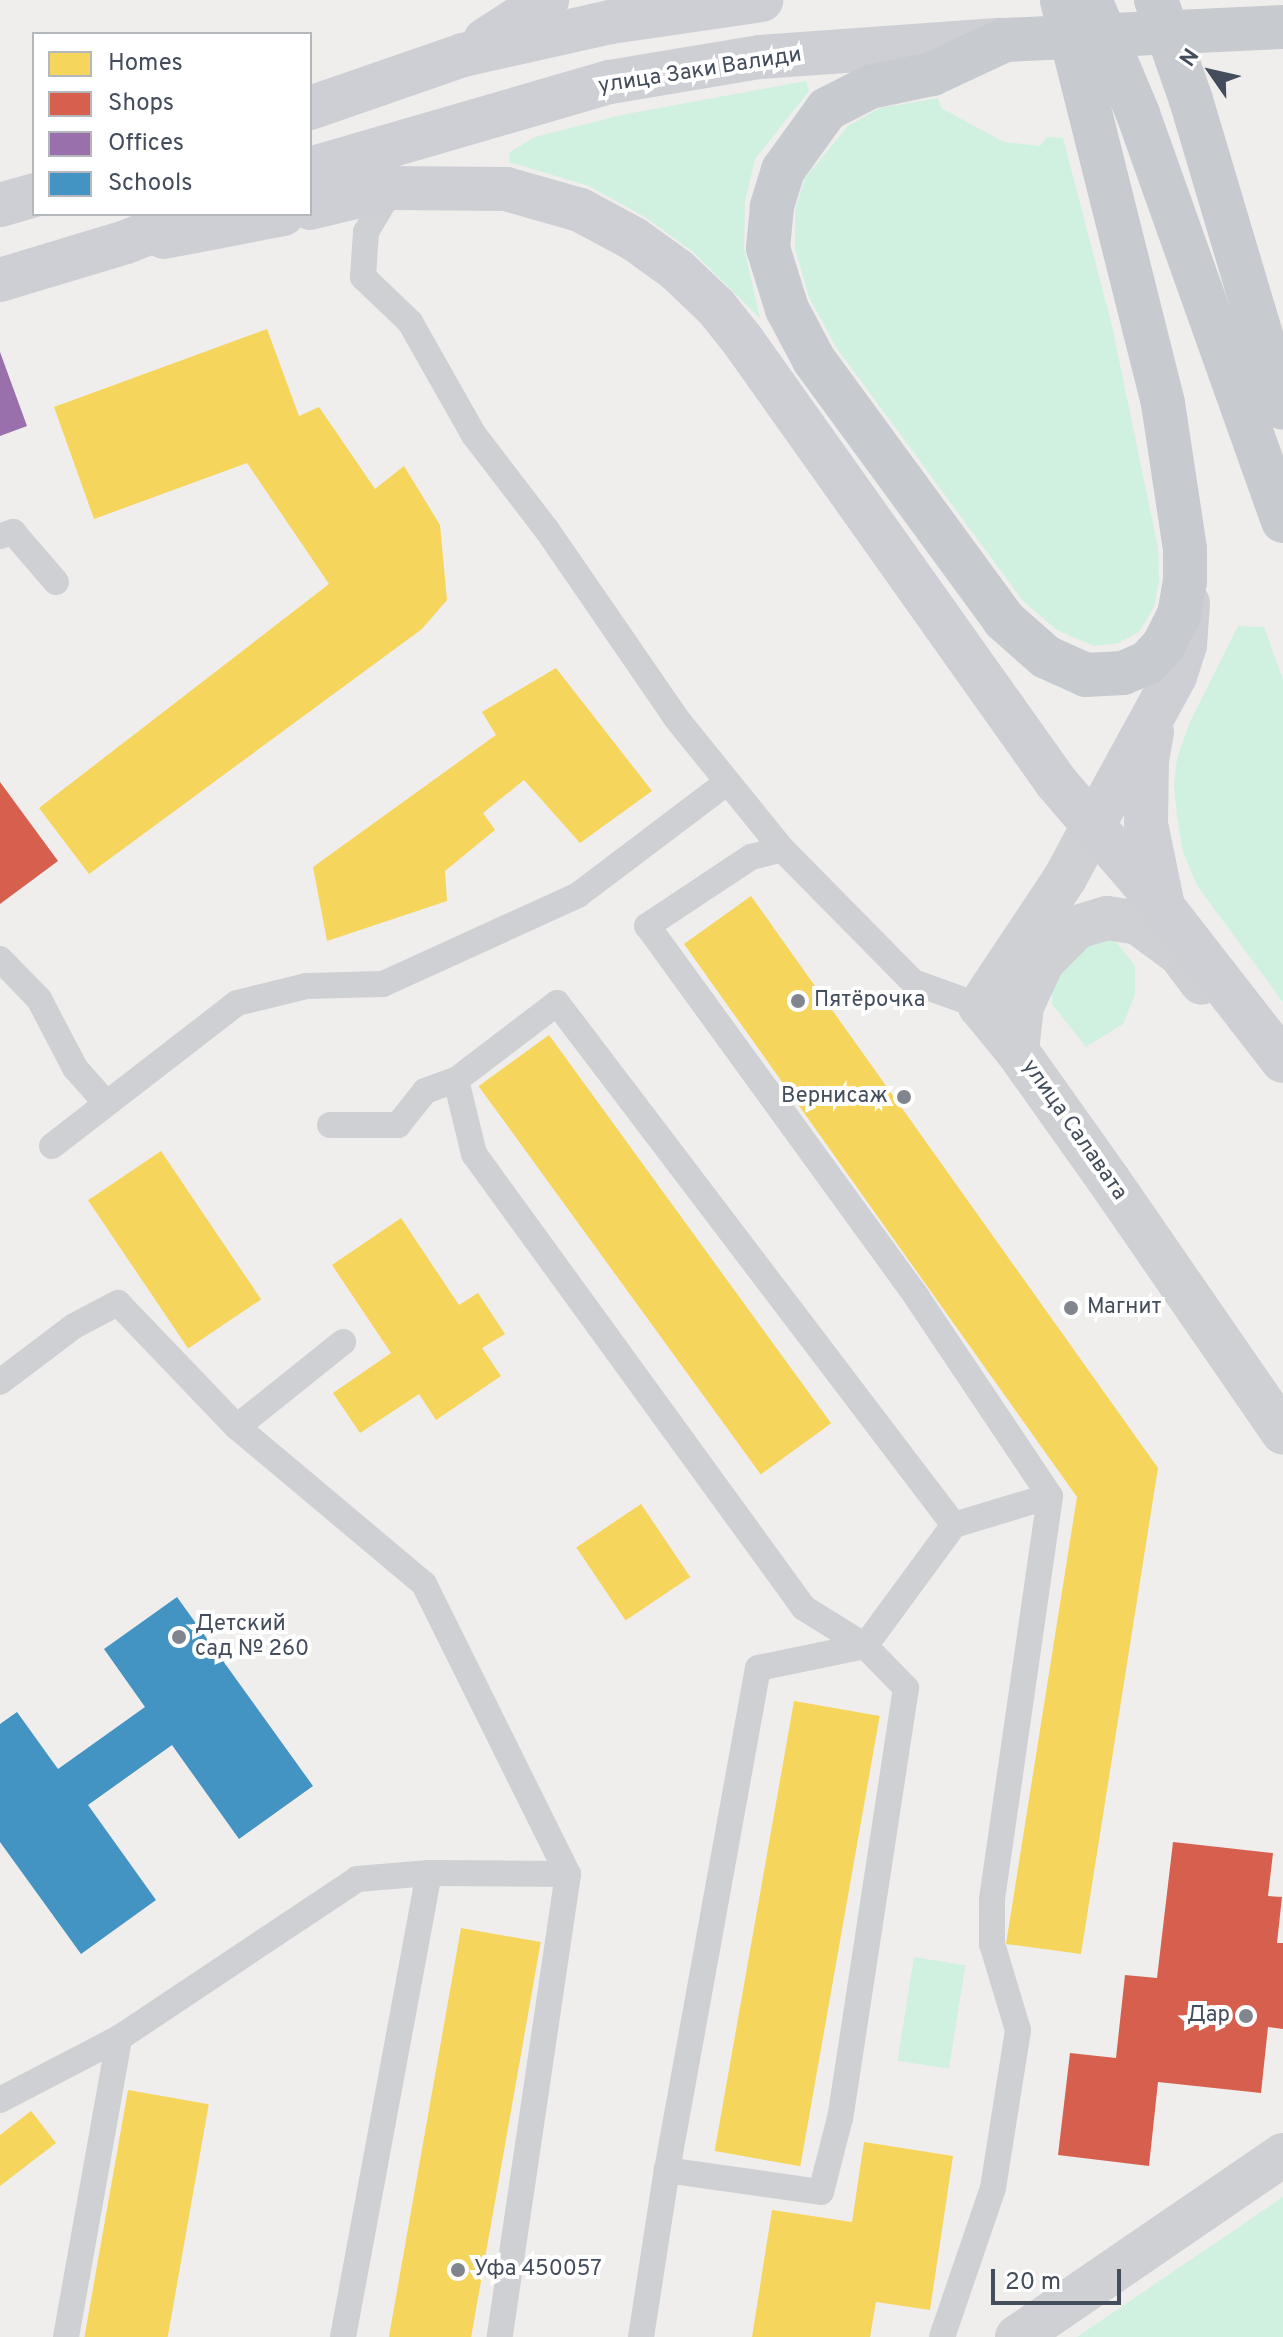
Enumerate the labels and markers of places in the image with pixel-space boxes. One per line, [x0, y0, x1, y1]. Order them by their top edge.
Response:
place label: Пятёрочка [814, 988, 925, 1014]
marker: Пятёрочка [789, 992, 807, 1010]
place label: Вернисаж [781, 1084, 888, 1110]
marker: Вернисаж [895, 1088, 913, 1106]
place label: Магнит [1087, 1295, 1161, 1321]
marker: Магнит [1062, 1299, 1080, 1317]
place label: Детский сад № 260 [195, 1611, 309, 1662]
marker: Детский сад № 260 [170, 1628, 188, 1646]
place label: Дар [1187, 2003, 1230, 2029]
marker: Дар [1237, 2007, 1255, 2025]
place label: Уфа 450057 [474, 2257, 602, 2283]
marker: Уфа 450057 [449, 2261, 467, 2279]

